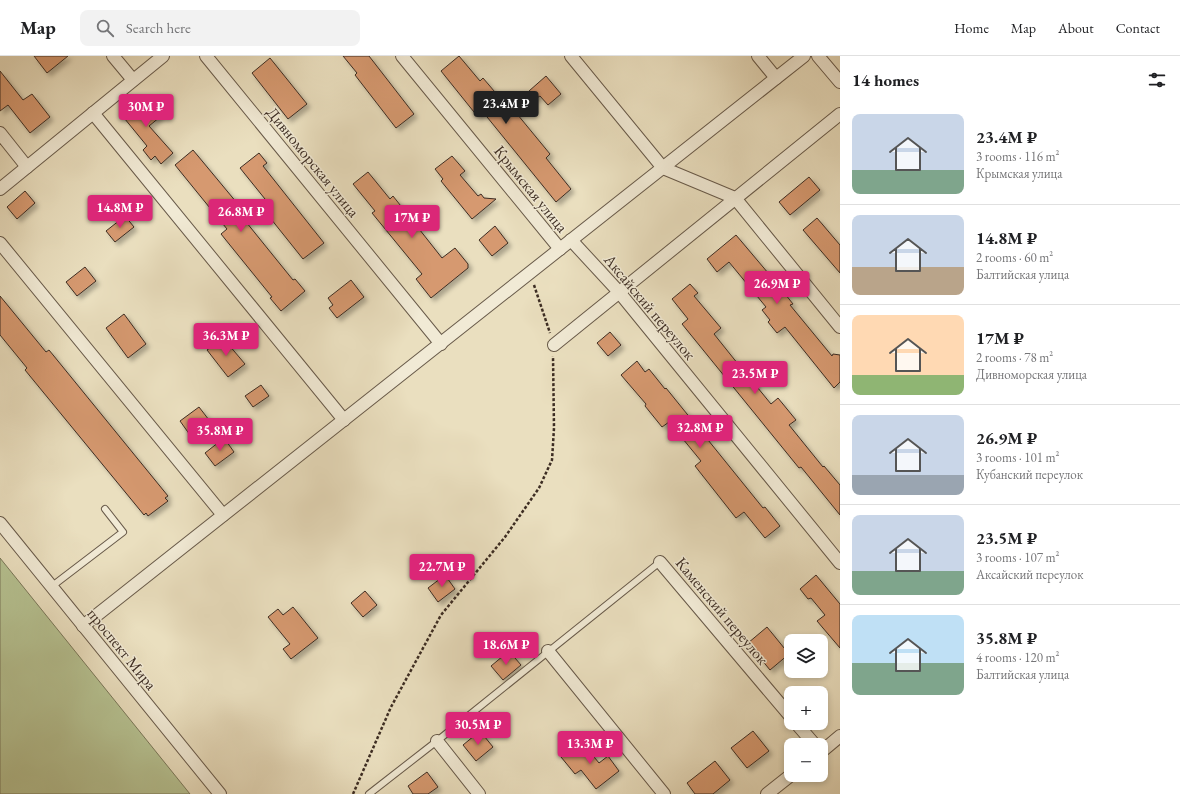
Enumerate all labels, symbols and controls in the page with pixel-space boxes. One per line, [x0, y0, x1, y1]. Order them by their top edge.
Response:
search box [80, 10, 360, 46]
text: Map [20, 15, 56, 40]
icon: search [94, 17, 116, 39]
text: Search here [126, 18, 191, 37]
text: Home [954, 19, 989, 37]
text: Map [1011, 19, 1036, 37]
text: About [1058, 19, 1094, 37]
text: Contact [1116, 19, 1160, 37]
text: 14 homes [852, 69, 919, 91]
icon: filters [1146, 69, 1168, 91]
pin: 23.4M ₽ [469, 91, 543, 125]
pin: 30M ₽ [118, 94, 174, 128]
text: 23.4M ₽ [483, 95, 529, 112]
text: 30M ₽ [128, 98, 164, 115]
street label: Дивноморская улица [262, 102, 365, 222]
text: 23.4M ₽ [976, 126, 1037, 148]
icon: home [884, 130, 932, 178]
street label: Крымская улица [489, 141, 573, 237]
text: 3 rooms · 116 m² [976, 148, 1060, 165]
text: Крымская улица [976, 165, 1062, 182]
pin: 14.8M ₽ [83, 195, 157, 229]
text: 14.8M ₽ [97, 199, 143, 216]
pin: 26.8M ₽ [204, 199, 278, 233]
text: 26.8M ₽ [218, 203, 264, 220]
pin: 17M ₽ [384, 205, 440, 239]
text: 17M ₽ [394, 209, 430, 226]
text: 14.8M ₽ [976, 227, 1037, 249]
icon: home [884, 231, 932, 279]
street label: Аксайский переулок [599, 249, 701, 365]
text: 2 rooms · 60 m² [976, 249, 1053, 266]
text: Балтийская улица [976, 266, 1069, 283]
pin: 26.9M ₽ [740, 271, 814, 305]
text: 26.9M ₽ [754, 275, 800, 292]
pin: 36.3M ₽ [189, 323, 263, 357]
text: 36.3M ₽ [203, 327, 249, 344]
text: 17M ₽ [976, 327, 1024, 349]
icon: home [884, 331, 932, 379]
text: 2 rooms · 78 m² [976, 349, 1053, 366]
pin: 23.5M ₽ [718, 361, 792, 395]
text: 23.5M ₽ [732, 365, 778, 382]
text: Дивноморская улица [976, 366, 1087, 383]
pin: 32.8M ₽ [663, 415, 737, 449]
pin: 35.8M ₽ [183, 418, 257, 452]
text: 32.8M ₽ [677, 419, 723, 436]
text: 35.8M ₽ [197, 422, 243, 439]
text: 26.9M ₽ [976, 427, 1037, 449]
icon: home [884, 431, 932, 479]
text: 3 rooms · 101 m² [976, 449, 1060, 466]
text: Кубанский переулок [976, 466, 1083, 483]
text: 23.5M ₽ [976, 527, 1037, 549]
icon: home [884, 531, 932, 579]
text: 3 rooms · 107 m² [976, 549, 1060, 566]
street label: Каменский переулок [671, 553, 773, 669]
pin: 22.7M ₽ [405, 554, 479, 588]
text: 22.7M ₽ [419, 558, 465, 575]
text: Аксайский переулок [976, 566, 1083, 583]
street label: проспект Мира [83, 604, 162, 695]
text: 35.8M ₽ [976, 627, 1037, 649]
icon: home [884, 631, 932, 679]
pin: 18.6M ₽ [469, 632, 543, 666]
map controls [784, 634, 828, 782]
button: layers [784, 634, 828, 678]
text: 18.6M ₽ [483, 636, 529, 653]
text: 4 rooms · 120 m² [976, 649, 1060, 666]
text: Балтийская улица [976, 666, 1069, 683]
button: + [784, 686, 828, 730]
pin: 30.5M ₽ [441, 712, 515, 746]
text: 30.5M ₽ [455, 716, 501, 733]
pin: 13.3M ₽ [553, 731, 627, 765]
text: 13.3M ₽ [567, 735, 613, 752]
button: − [784, 738, 828, 782]

